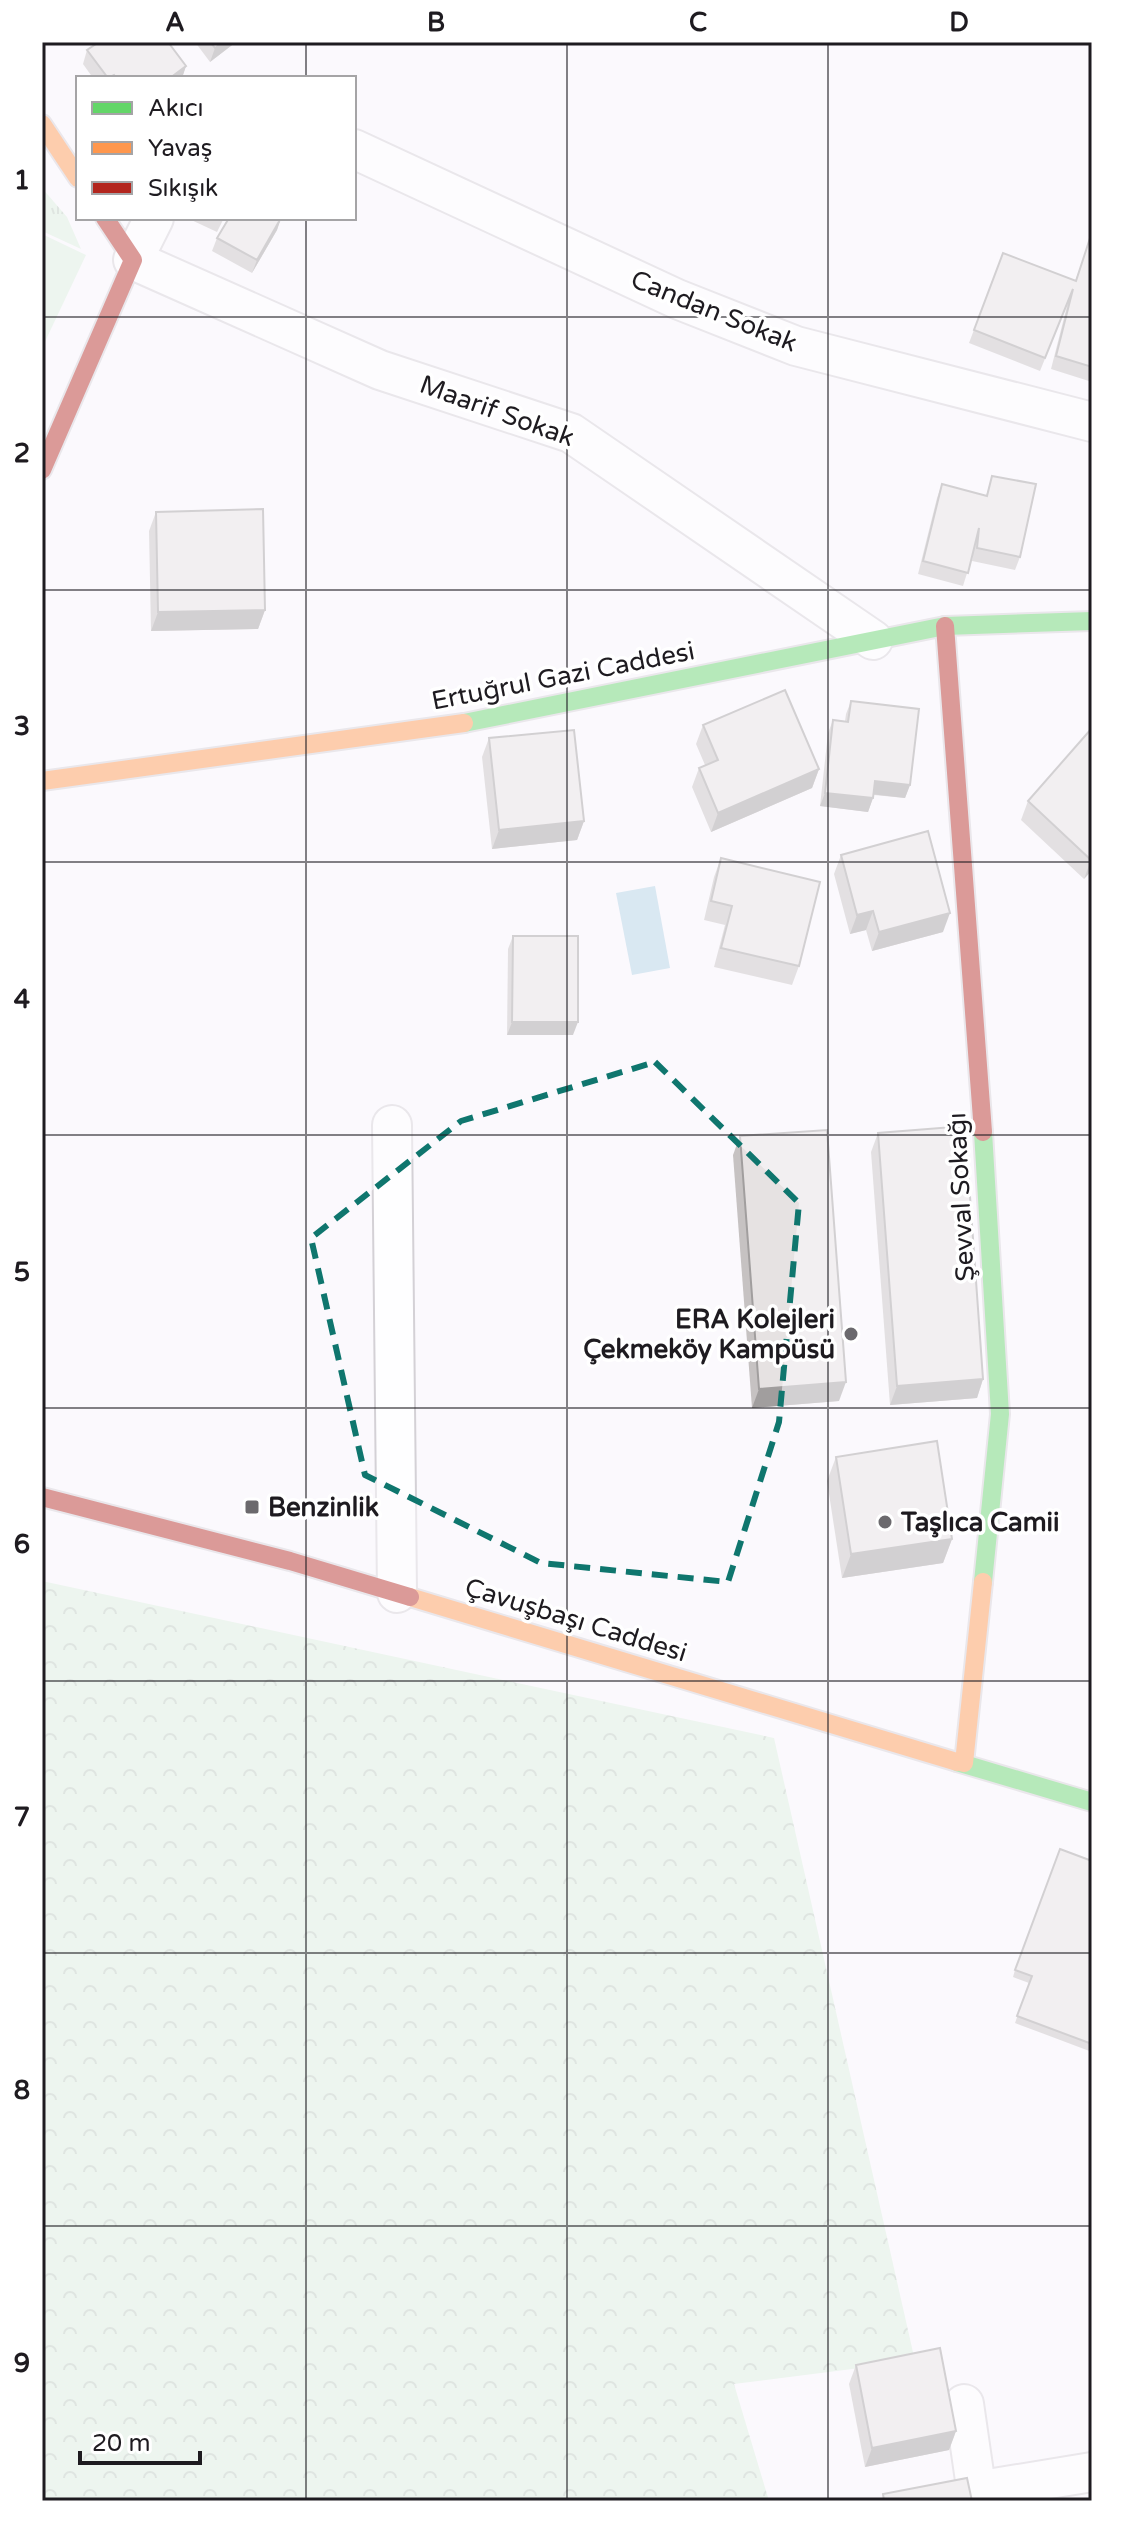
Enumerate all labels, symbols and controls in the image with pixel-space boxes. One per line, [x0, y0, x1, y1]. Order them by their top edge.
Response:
text: A [165, 7, 185, 38]
text: B [427, 7, 445, 38]
text: C [689, 7, 707, 38]
text: D [949, 7, 969, 38]
legend [76, 76, 356, 220]
text: Akıcı [148, 94, 204, 123]
text: Yavaş [148, 134, 212, 163]
text: 1 [14, 165, 30, 196]
text: Sıkışık [148, 174, 218, 203]
street label: Candan Sokak [626, 264, 802, 358]
street label: Maarif Sokak [416, 369, 578, 453]
text: 2 [14, 438, 30, 469]
street label: Ertuğrul Gazi Caddesi [429, 635, 697, 717]
text: 3 [14, 711, 30, 742]
text: 4 [14, 984, 30, 1015]
street label: Şevval Sokağı [941, 1112, 981, 1282]
text: 5 [14, 1257, 30, 1288]
place label: ERA Kolejleri Çekmeköy Kampüsü [583, 1304, 835, 1365]
marker: ERA Kolejleri Çekmeköy Kampüsü [842, 1325, 860, 1343]
place label: Benzinlik [268, 1492, 379, 1523]
marker: Benzinlik [243, 1498, 261, 1516]
place label: Taşlıca Camii [900, 1507, 1060, 1538]
marker: Taşlıca Camii [876, 1513, 894, 1531]
text: 6 [14, 1529, 30, 1560]
street label: Çavuşbaşı Caddesi [461, 1571, 691, 1669]
text: 7 [14, 1802, 30, 1833]
text: 8 [14, 2075, 30, 2106]
text: 9 [14, 2348, 30, 2379]
scale bar [80, 2415, 200, 2465]
text: 20 m [92, 2429, 150, 2458]

